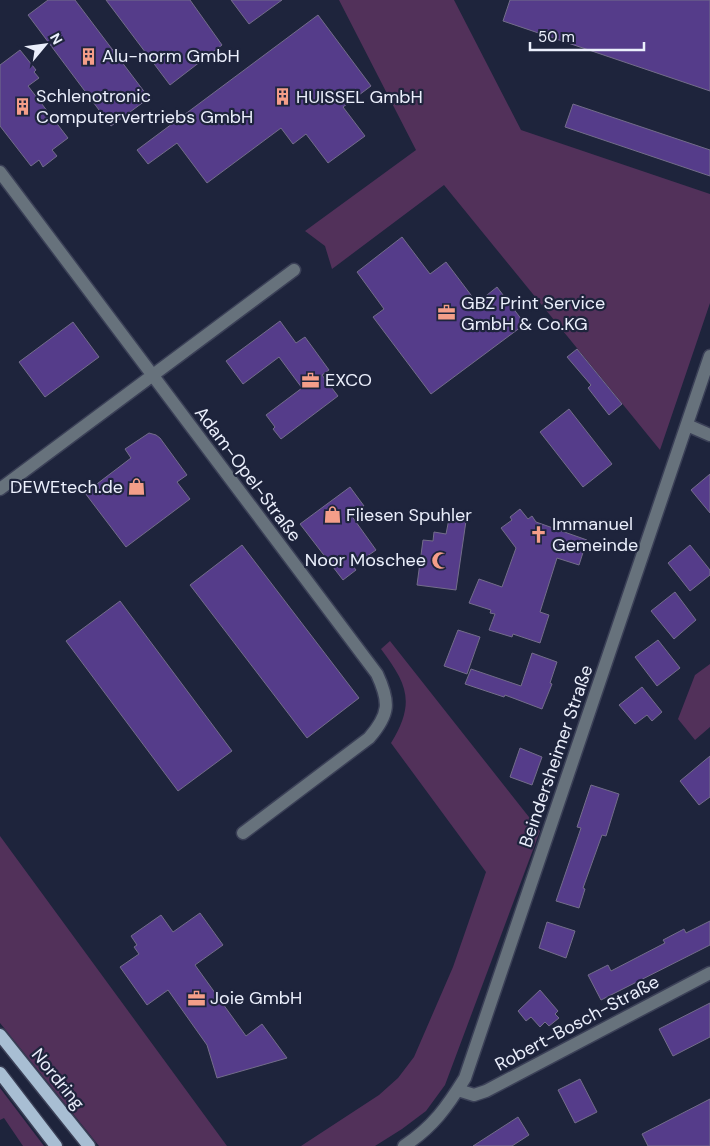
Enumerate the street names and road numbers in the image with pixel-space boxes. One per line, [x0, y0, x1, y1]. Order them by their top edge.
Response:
street label: Adam-Opel-Straße [189, 402, 307, 546]
street label: Beindersheimer Straße [514, 662, 598, 850]
street label: Robert-Bosch-Straße [491, 970, 663, 1076]
street label: Nordring [26, 1043, 90, 1115]

